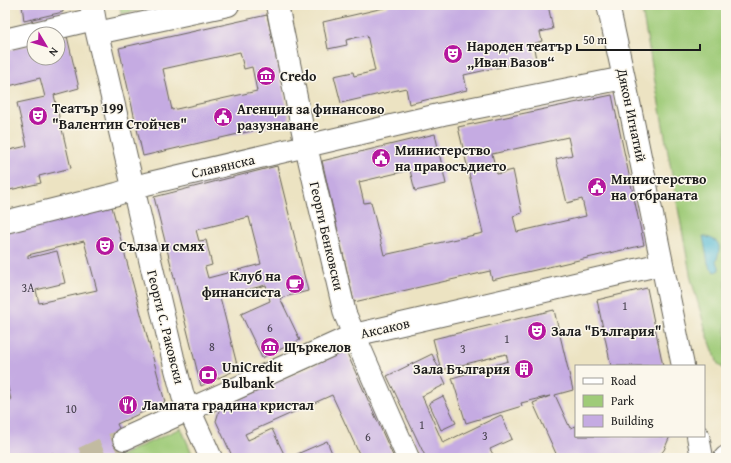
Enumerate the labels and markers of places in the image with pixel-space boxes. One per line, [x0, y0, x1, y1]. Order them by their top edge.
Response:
place label: Народен театър „Иван Вазов“ [467, 36, 572, 72]
theatre icon: Народен театър „Иван Вазов“ [442, 43, 464, 65]
museum icon: Credo [255, 65, 277, 87]
place label: Credo [280, 66, 317, 86]
place label: Театър 199 "Валентин Стойчев" [52, 98, 187, 134]
place label: Агенция за финансово разузнаване [237, 99, 385, 135]
theatre icon: Театър 199 "Валентин Стойчев" [27, 105, 49, 127]
public building icon: Агенция за финансово разузнаване [212, 106, 234, 128]
place label: Министерство на правосъдието [395, 140, 507, 176]
public building icon: Министерство на правосъдието [370, 147, 392, 169]
place label: Министерство на отбраната [611, 169, 707, 205]
public building icon: Министерство на отбраната [586, 176, 608, 198]
theatre icon: Сълза и смях [94, 235, 116, 257]
place label: Сълза и смях [119, 236, 205, 256]
place label: Клуб на финансиста [202, 266, 282, 302]
cafe icon: Клуб на финансиста [284, 273, 306, 295]
theatre icon: Зала "България" [526, 320, 548, 342]
place label: Зала "България" [551, 321, 661, 341]
museum icon: Щъркелов [259, 336, 281, 358]
place label: Щъркелов [284, 337, 351, 357]
place label: UniCredit Bulbank [222, 357, 283, 393]
building icon: Зала България [513, 358, 535, 380]
place label: Зала България [413, 359, 510, 379]
bank icon: UniCredit Bulbank [197, 364, 219, 386]
restaurant icon: Лампата градина кристал [117, 394, 139, 416]
place label: Лампата градина кристал [142, 395, 314, 415]

